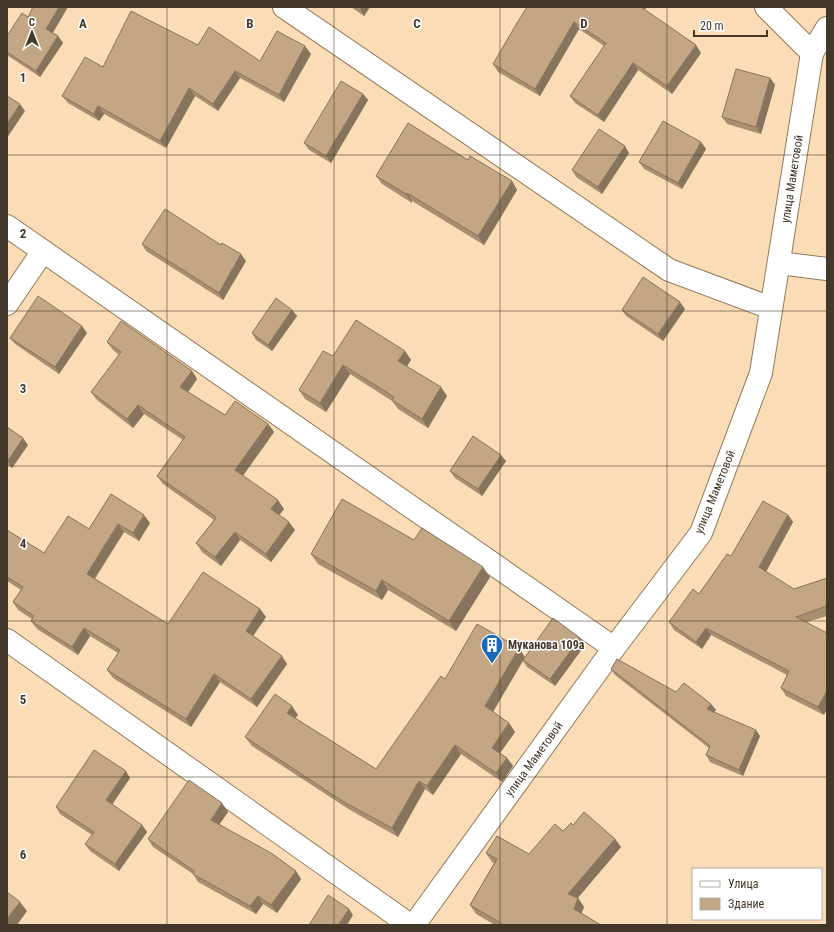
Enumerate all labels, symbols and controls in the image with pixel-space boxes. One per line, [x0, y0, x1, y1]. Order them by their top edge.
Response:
north arrow [12, 12, 52, 52]
scale bar [694, 12, 767, 38]
text: С [29, 16, 35, 29]
text: A [79, 16, 87, 31]
text: B [246, 16, 254, 31]
text: C [413, 16, 421, 31]
text: D [580, 16, 588, 31]
text: 20 m [700, 19, 724, 33]
text: 1 [20, 70, 26, 85]
street label: улица Маметовой [778, 134, 806, 224]
text: 2 [20, 226, 27, 241]
text: 3 [20, 381, 26, 396]
street label: улица Маметовой [692, 448, 738, 536]
text: 4 [20, 536, 27, 551]
building icon: Муканова 109а [479, 632, 505, 665]
place label: Муканова 109а [508, 638, 585, 652]
text: 5 [20, 692, 27, 707]
street label: улица Маметовой [502, 719, 566, 799]
text: 6 [20, 847, 27, 862]
legend [692, 868, 822, 920]
text: Улица [728, 877, 759, 891]
text: Здание [728, 897, 765, 911]

